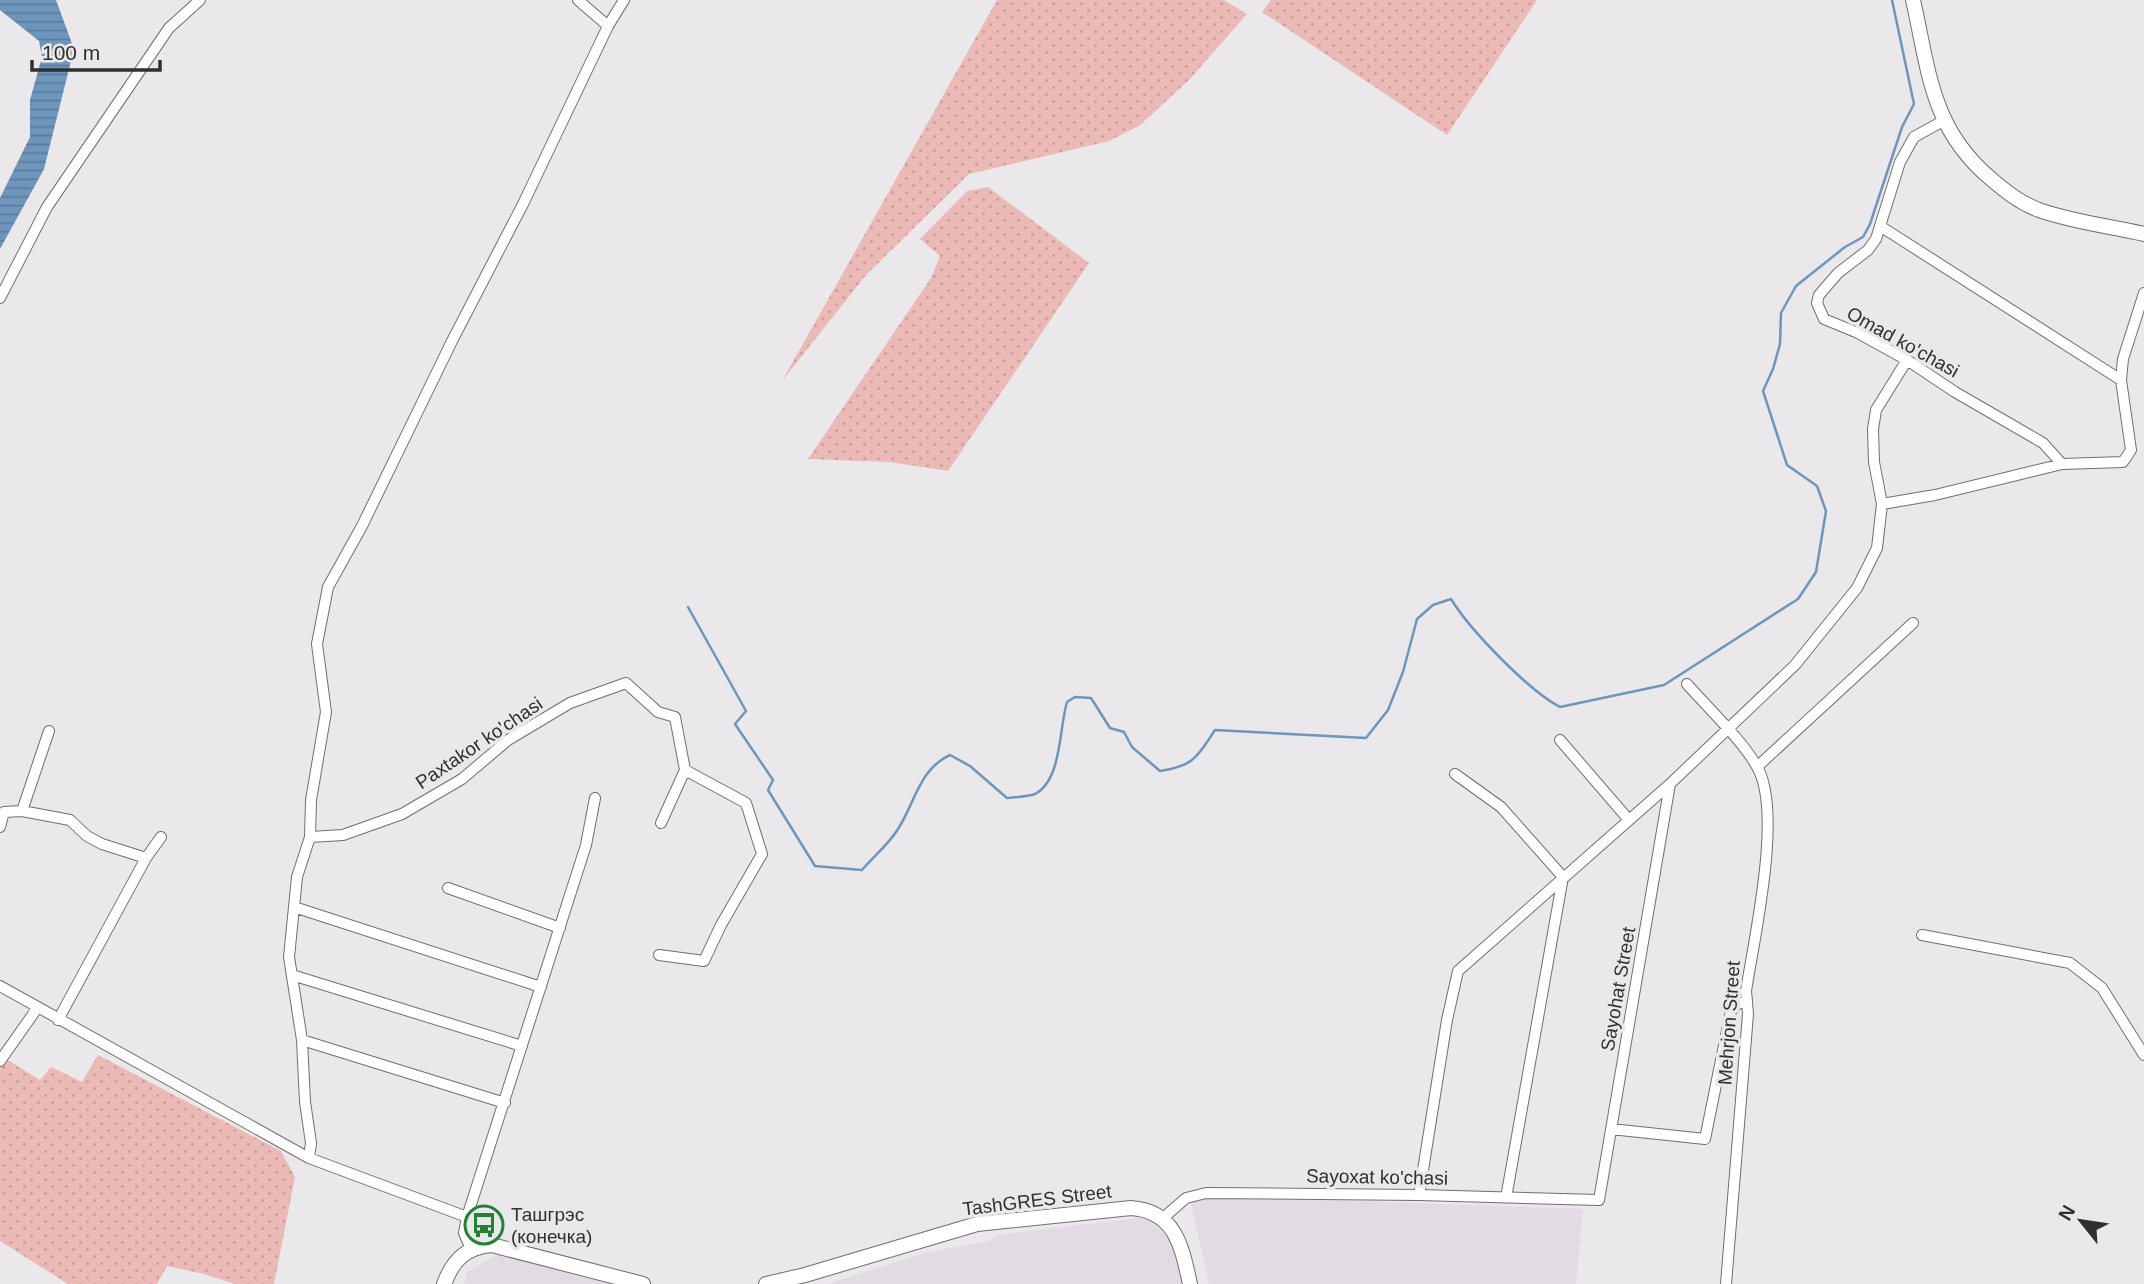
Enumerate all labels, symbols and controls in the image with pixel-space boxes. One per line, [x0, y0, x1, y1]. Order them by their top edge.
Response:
scale bar [32, 28, 159, 72]
text: 100 m [42, 41, 100, 64]
street label: Omad ko'chasi [1843, 302, 1963, 382]
street label: Paxtakor ko'chasi [412, 693, 546, 793]
street label: Sayohat Street [1597, 925, 1639, 1053]
street label: Mehrjon Street [1714, 959, 1744, 1086]
street label: Sayoxat ko'chasi [1306, 1165, 1448, 1189]
street label: TashGRES Street [961, 1180, 1113, 1220]
north arrow [2046, 1186, 2116, 1256]
text: N [2054, 1202, 2079, 1224]
bus stop icon: Ташгрэс (конечка) [463, 1204, 505, 1246]
place label: Ташгрэс (конечка) [511, 1204, 592, 1247]

